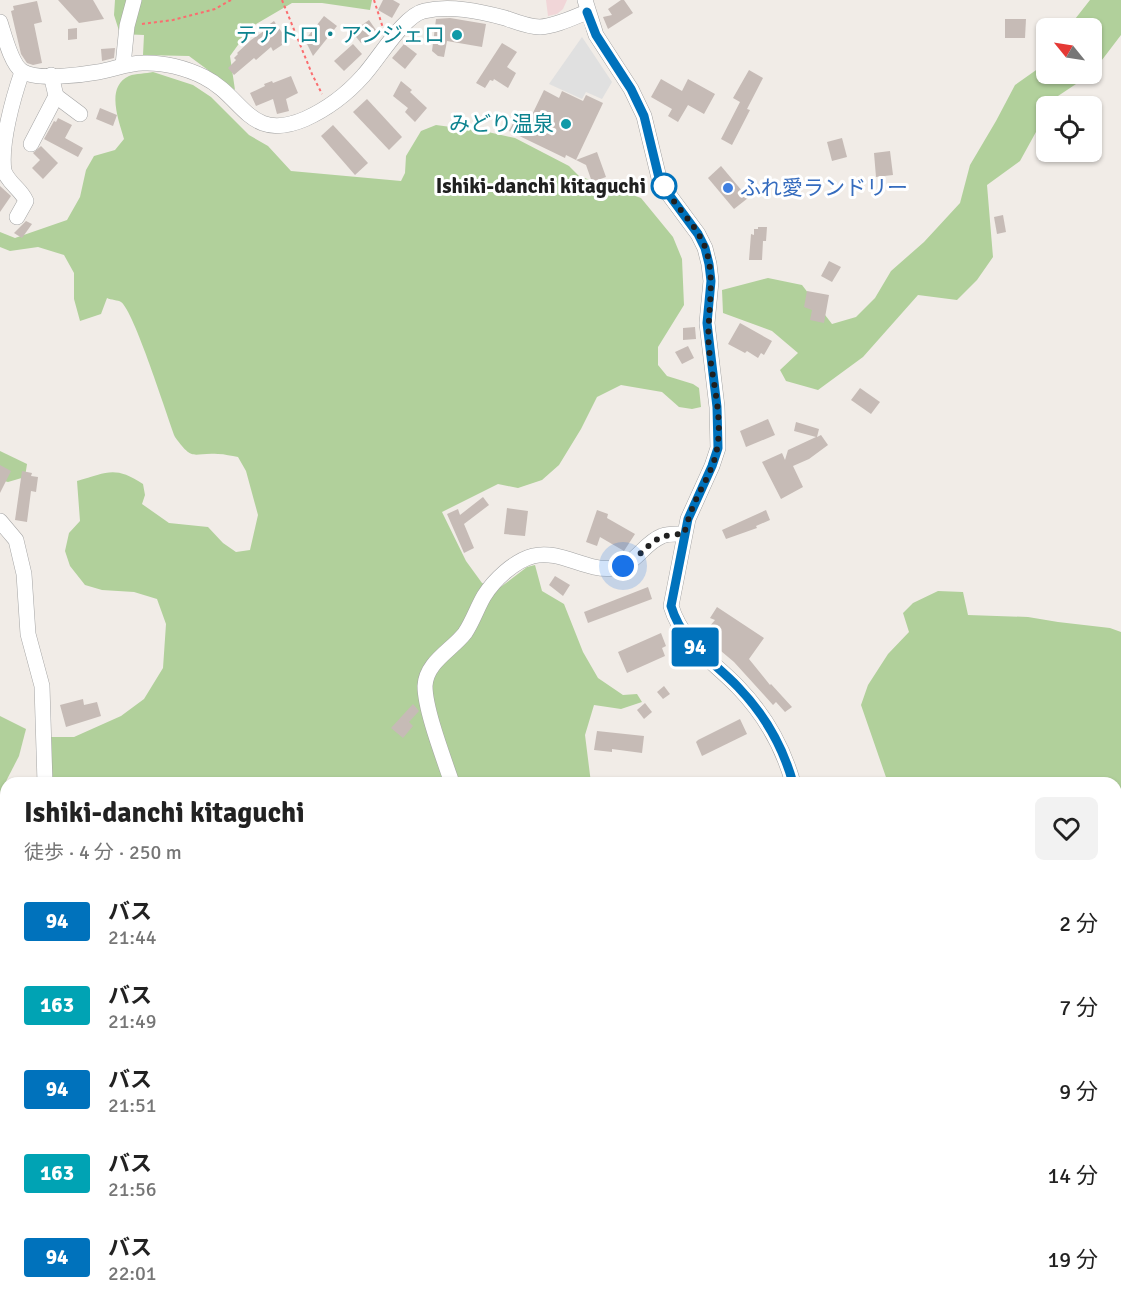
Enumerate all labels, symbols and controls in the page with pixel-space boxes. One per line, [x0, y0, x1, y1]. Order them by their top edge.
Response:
north arrow [1036, 18, 1102, 84]
map controls [1036, 18, 1102, 162]
place label: テアトロ・アンジェロ [236, 22, 445, 48]
marker: テアトロ・アンジェロ [450, 28, 464, 42]
button: locate [1036, 96, 1102, 162]
place label: みどり温泉 [449, 111, 554, 137]
marker: みどり温泉 [559, 117, 573, 131]
place label: Ishiki-danchi kitaguchi [436, 173, 646, 199]
marker: Ishiki-danchi kitaguchi [651, 173, 677, 199]
place label: ふれ愛ランドリー [740, 175, 908, 201]
marker: ふれ愛ランドリー [721, 181, 735, 195]
your location [608, 551, 638, 581]
line badge: 94 [668, 628, 722, 666]
text: 94 [684, 634, 706, 660]
text: Ishiki-danchi kitaguchi [24, 796, 305, 830]
button: heart [1035, 797, 1098, 860]
text: 徒歩 · 4 分 · 250 m [24, 840, 182, 865]
text: バス [108, 898, 152, 925]
text: 94 [46, 908, 68, 934]
text: 2 分 [1059, 910, 1098, 937]
text: 21:44 [108, 925, 157, 950]
text: バス [108, 982, 152, 1009]
text: 163 [40, 992, 74, 1018]
text: 7 分 [1059, 994, 1098, 1021]
text: 21:49 [108, 1009, 157, 1034]
text: バス [108, 1066, 152, 1093]
text: 94 [46, 1076, 68, 1102]
text: 9 分 [1059, 1078, 1098, 1105]
text: 21:51 [108, 1093, 157, 1118]
text: バス [108, 1150, 152, 1177]
text: 163 [40, 1160, 74, 1186]
text: 14 分 [1047, 1162, 1098, 1189]
text: 21:56 [108, 1177, 157, 1202]
text: バス [108, 1234, 152, 1261]
text: 94 [46, 1244, 68, 1270]
text: 19 分 [1047, 1246, 1098, 1273]
text: 22:01 [108, 1261, 157, 1286]

